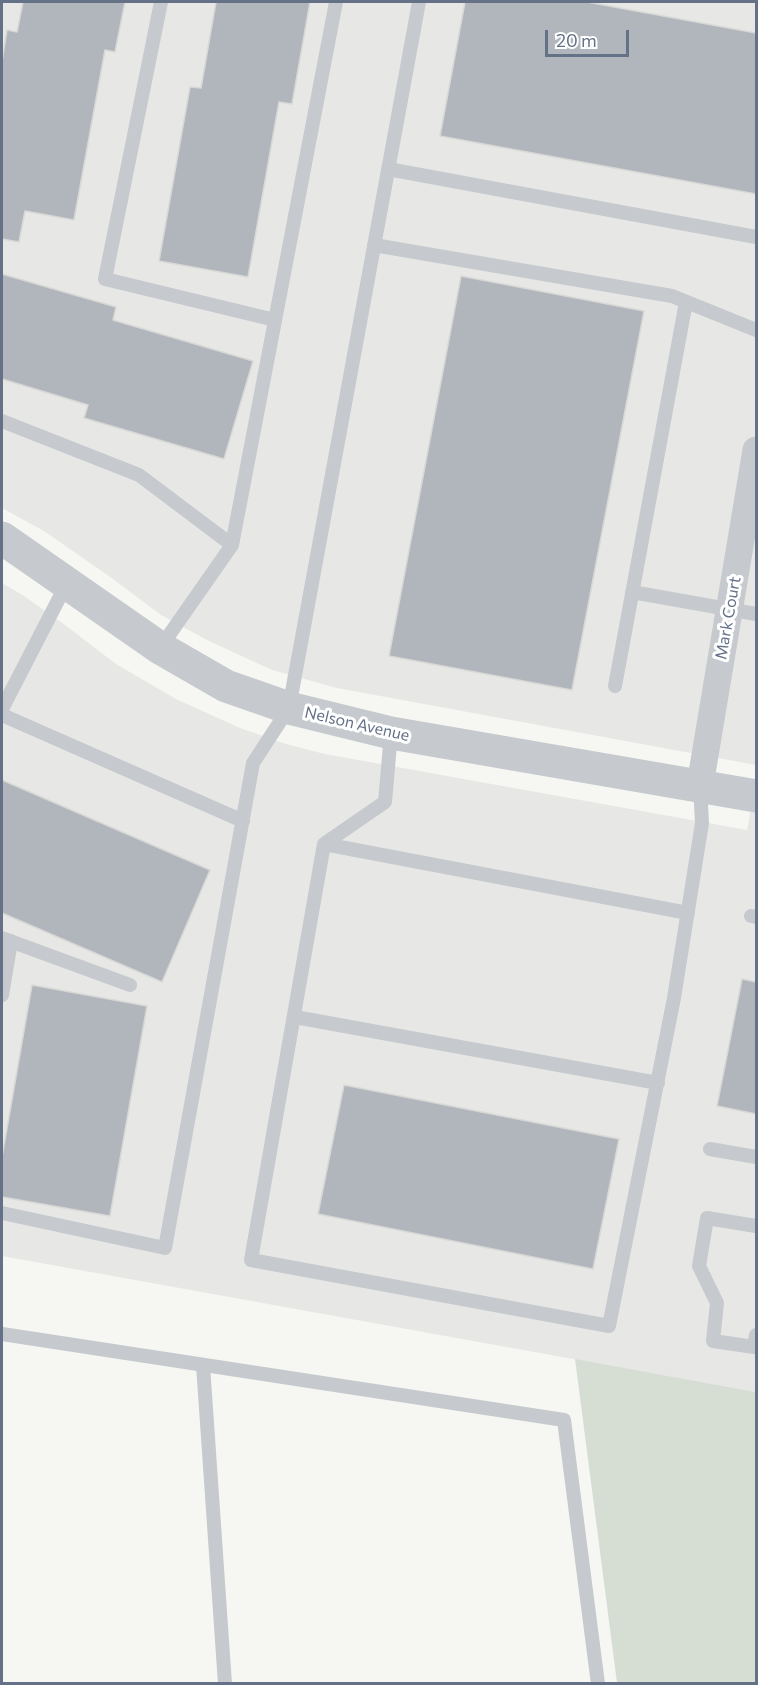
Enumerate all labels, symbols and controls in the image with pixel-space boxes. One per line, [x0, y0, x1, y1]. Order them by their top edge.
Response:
scale bar [548, 18, 632, 56]
text: 20 m [556, 29, 597, 51]
street label: Mark Court [711, 575, 745, 661]
street label: Nelson Avenue [303, 703, 411, 745]

